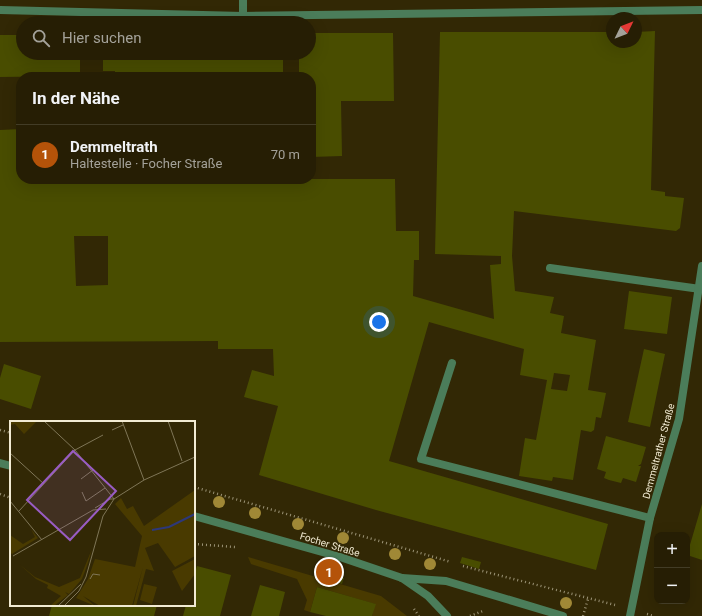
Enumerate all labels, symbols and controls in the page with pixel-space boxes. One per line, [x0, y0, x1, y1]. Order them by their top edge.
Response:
north arrow [606, 12, 642, 48]
search box [16, 16, 316, 60]
icon: search [30, 27, 52, 49]
text: Hier suchen [62, 29, 141, 47]
text: In der Nähe [32, 88, 120, 108]
text: Demmeltrath [70, 138, 158, 156]
text: 1 [41, 147, 49, 162]
text: 70 m [271, 147, 300, 162]
text: Haltestelle · Focher Straße [70, 156, 222, 171]
your location [369, 312, 389, 332]
street label: Demmeltrather Straße [640, 402, 676, 500]
inset map [10, 421, 195, 606]
street label: Focher Straße [299, 530, 361, 559]
map controls [654, 532, 690, 604]
button: + [654, 532, 690, 568]
pin: 1 [316, 557, 342, 587]
button: − [654, 568, 690, 604]

